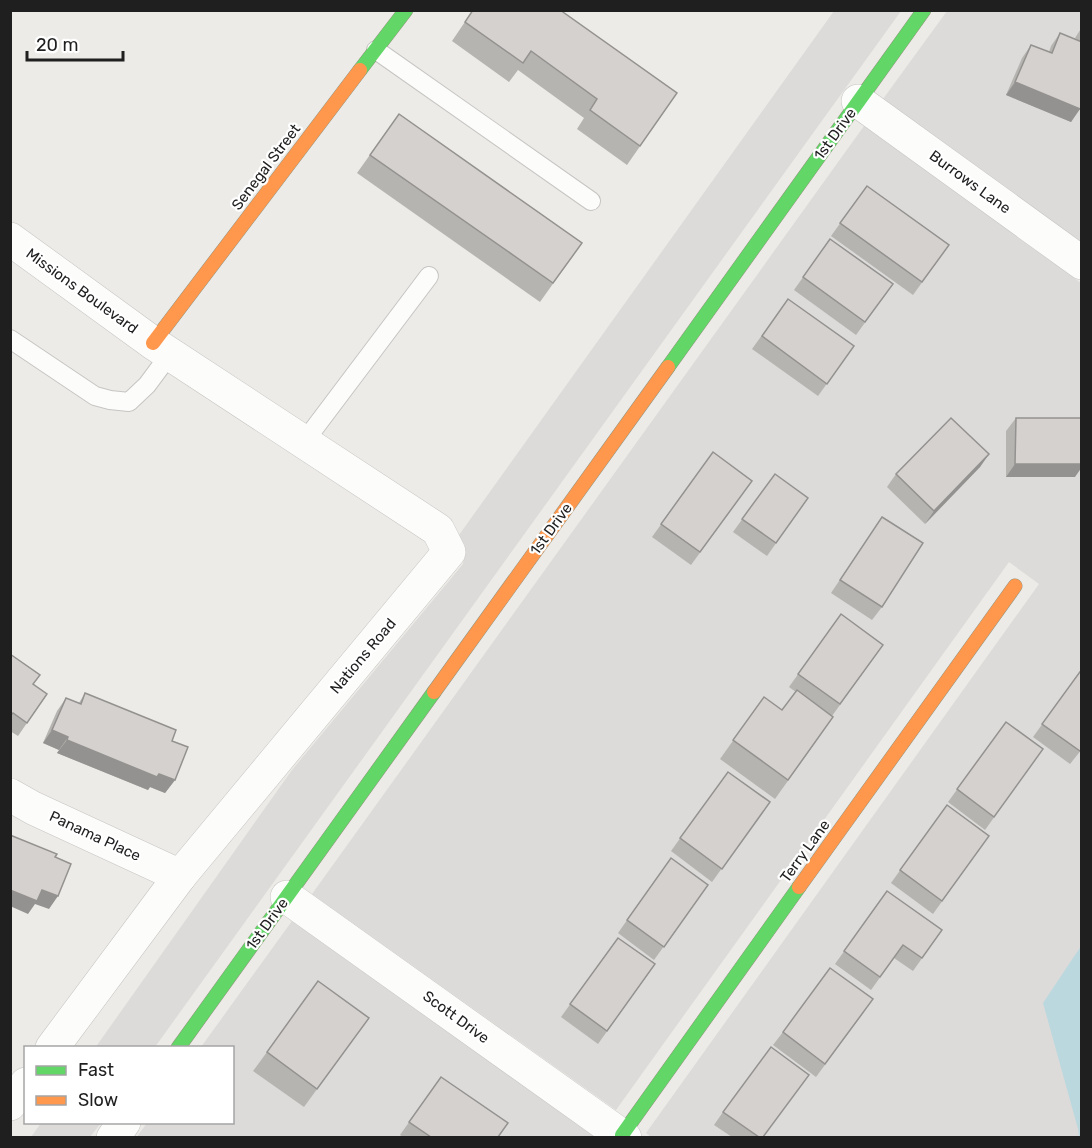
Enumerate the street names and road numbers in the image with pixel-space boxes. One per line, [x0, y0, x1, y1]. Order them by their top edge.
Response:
street label: 1st Drive [810, 105, 860, 163]
street label: Senegal Street [228, 120, 304, 214]
street label: Burrows Lane [926, 146, 1014, 218]
street label: Missions Boulevard [23, 244, 141, 338]
street label: 1st Drive [526, 500, 576, 558]
street label: Nations Road [326, 615, 400, 697]
street label: Panama Place [46, 807, 144, 865]
street label: Terry Lane [776, 816, 834, 886]
street label: 1st Drive [242, 895, 292, 953]
street label: Scott Drive [419, 987, 493, 1047]

